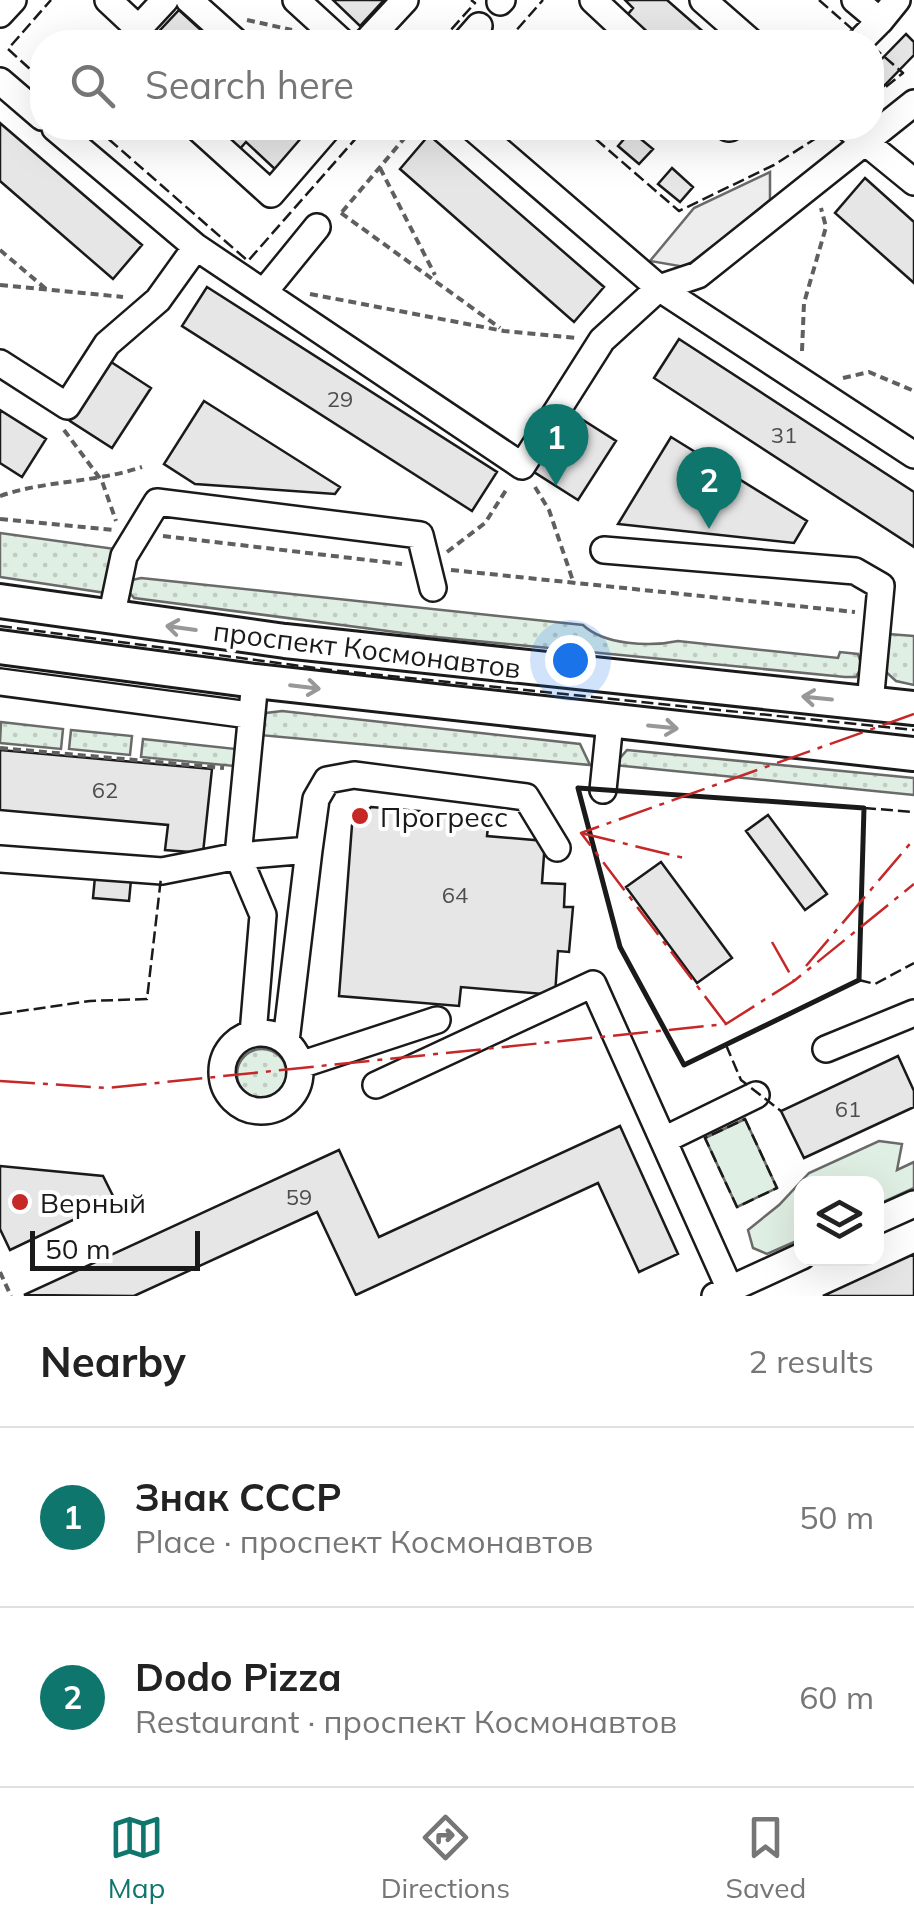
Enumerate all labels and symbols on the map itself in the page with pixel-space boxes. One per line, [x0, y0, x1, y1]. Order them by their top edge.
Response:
house number: 29 [327, 385, 353, 413]
pin: 1 [524, 404, 588, 486]
house number: 31 [771, 421, 797, 449]
pin: 2 [676, 446, 742, 529]
street label: проспект Космонавтов [211, 613, 523, 685]
one-way arrow [165, 618, 198, 636]
your location [545, 635, 596, 686]
one-way arrow [288, 678, 321, 697]
one-way arrow [801, 688, 834, 707]
one-way arrow [646, 718, 678, 737]
house number: 62 [92, 776, 118, 804]
place label: Прогресс [380, 799, 508, 834]
marker: Прогресс [349, 805, 371, 827]
house number: 64 [442, 881, 468, 909]
house number: 61 [835, 1095, 861, 1123]
house number: 59 [286, 1183, 312, 1211]
place label: Верный [40, 1185, 146, 1220]
marker: Верный [9, 1191, 31, 1213]
scale bar [30, 1226, 200, 1270]

